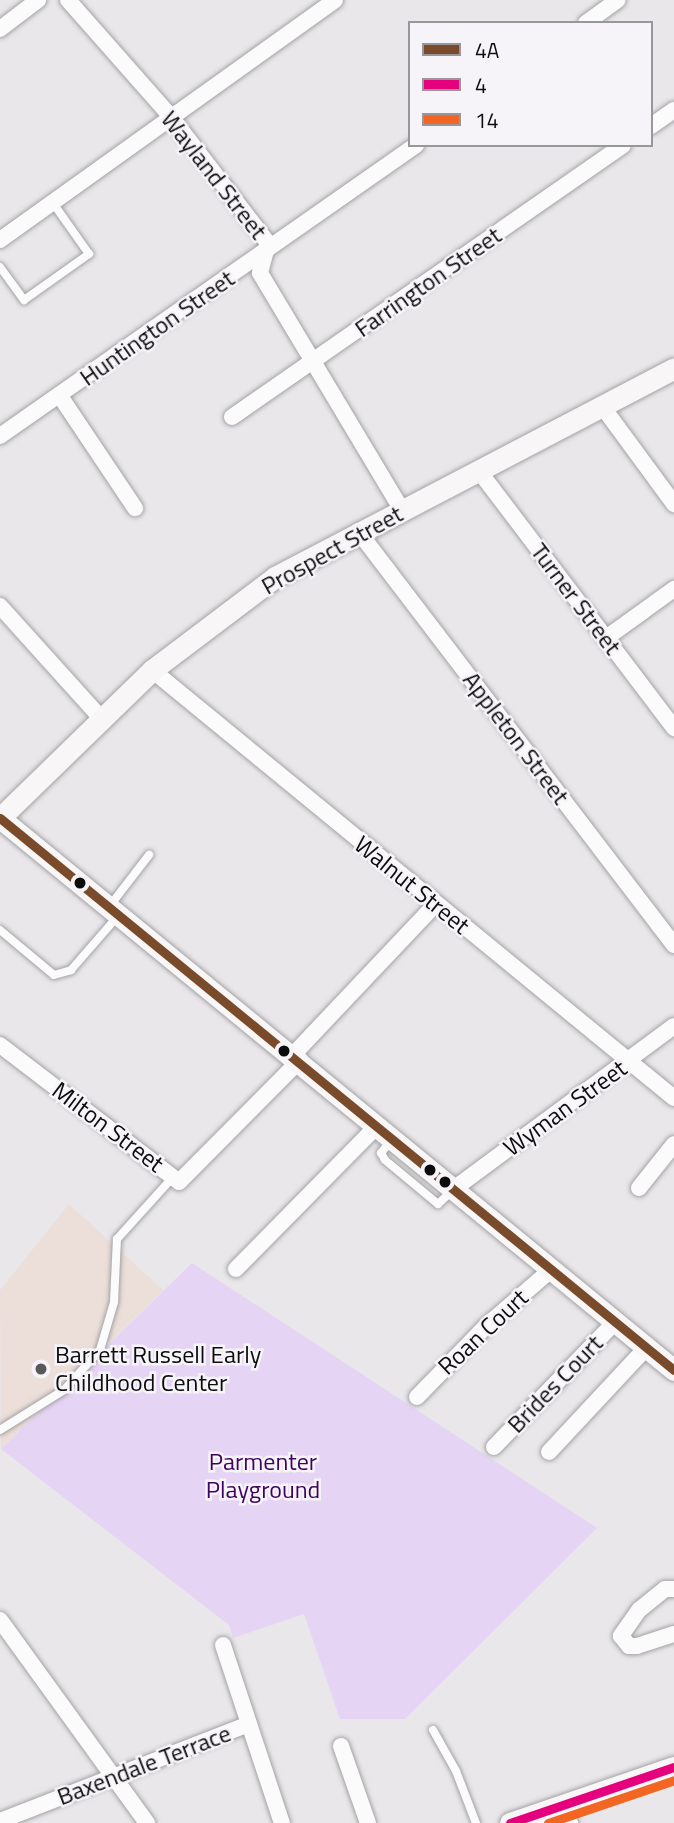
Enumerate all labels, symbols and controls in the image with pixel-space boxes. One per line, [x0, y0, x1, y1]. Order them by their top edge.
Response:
legend [408, 21, 653, 147]
text: 4A [475, 34, 499, 66]
text: 4 [475, 69, 487, 101]
text: 14 [475, 104, 499, 136]
street label: Wayland Street [155, 105, 273, 245]
street label: Farrington Street [349, 221, 507, 343]
street label: Huntington Street [74, 264, 240, 392]
street label: Prospect Street [256, 499, 408, 601]
street label: Turner Street [525, 538, 627, 660]
street label: Appleton Street [457, 666, 575, 810]
street label: Walnut Street [349, 830, 475, 940]
unlabelled marker [73, 876, 87, 890]
unlabelled marker [277, 1044, 291, 1058]
street label: Wyman Street [498, 1054, 632, 1162]
street label: Milton Street [47, 1076, 169, 1178]
unlabelled marker [423, 1163, 437, 1177]
unlabelled marker [438, 1175, 452, 1189]
street label: Roan Court [432, 1283, 534, 1381]
street label: Brides Court [501, 1329, 609, 1439]
place label: Barrett Russell Early Childhood Center [55, 1341, 261, 1397]
marker: Barrett Russell Early Childhood Center [33, 1361, 49, 1377]
park label: Parmenter Playground [206, 1448, 320, 1504]
street label: Baxendale Terrace [53, 1719, 235, 1811]

